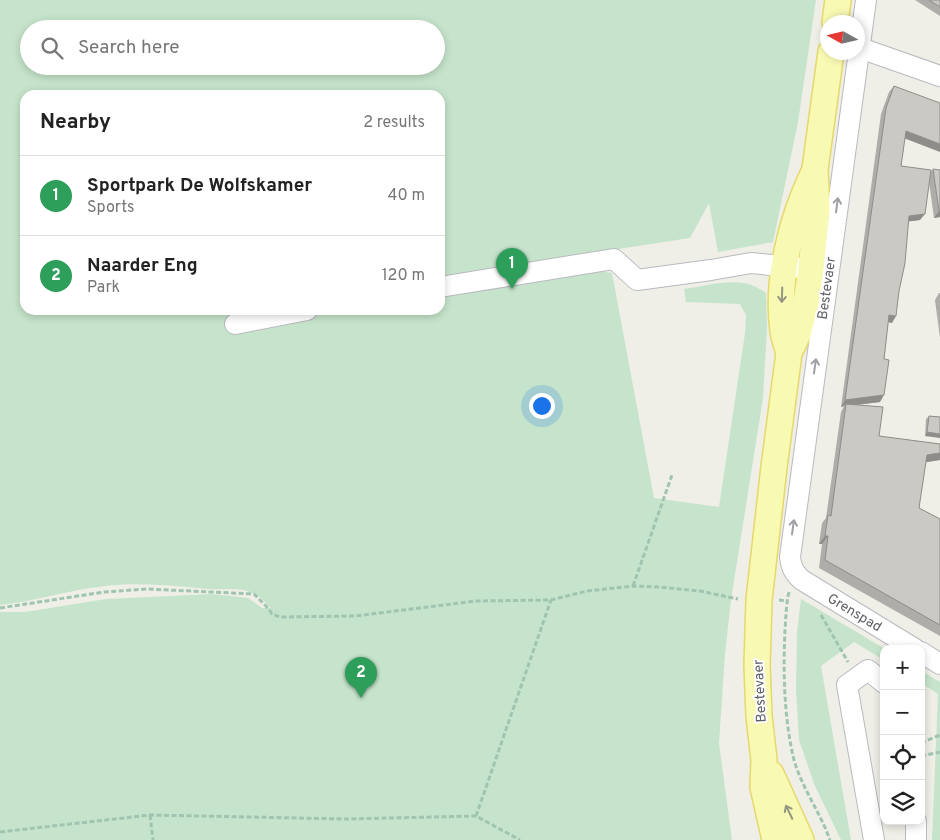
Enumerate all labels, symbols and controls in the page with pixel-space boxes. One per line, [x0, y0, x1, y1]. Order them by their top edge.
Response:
north arrow [820, 15, 865, 60]
search box [20, 20, 445, 75]
icon: search [38, 34, 66, 62]
text: Search here [78, 36, 180, 60]
text: Nearby [40, 109, 111, 136]
text: 2 results [363, 113, 425, 133]
text: Sportpark De Wolfskamer [87, 174, 312, 198]
text: 1 [53, 186, 59, 206]
text: 40 m [387, 186, 425, 206]
text: Sports [87, 198, 135, 218]
one-way arrow [832, 198, 842, 214]
pin: 1 [496, 248, 528, 289]
text: Naarder Eng [87, 254, 198, 278]
street label: Bestevaer [815, 255, 840, 321]
text: 2 [51, 266, 61, 286]
text: 120 m [382, 266, 425, 286]
text: Park [87, 278, 120, 298]
one-way arrow [778, 287, 787, 303]
one-way arrow [810, 359, 820, 375]
your location [529, 393, 555, 419]
one-way arrow [788, 520, 798, 536]
street label: Grenspad [824, 590, 884, 636]
map controls [880, 645, 925, 825]
button: + [880, 645, 925, 690]
pin: 2 [345, 657, 377, 698]
street label: Bestevaer [750, 658, 771, 723]
button: − [880, 690, 925, 735]
button: locate [880, 735, 925, 780]
button: layers [880, 780, 925, 825]
one-way arrow [784, 805, 793, 820]

